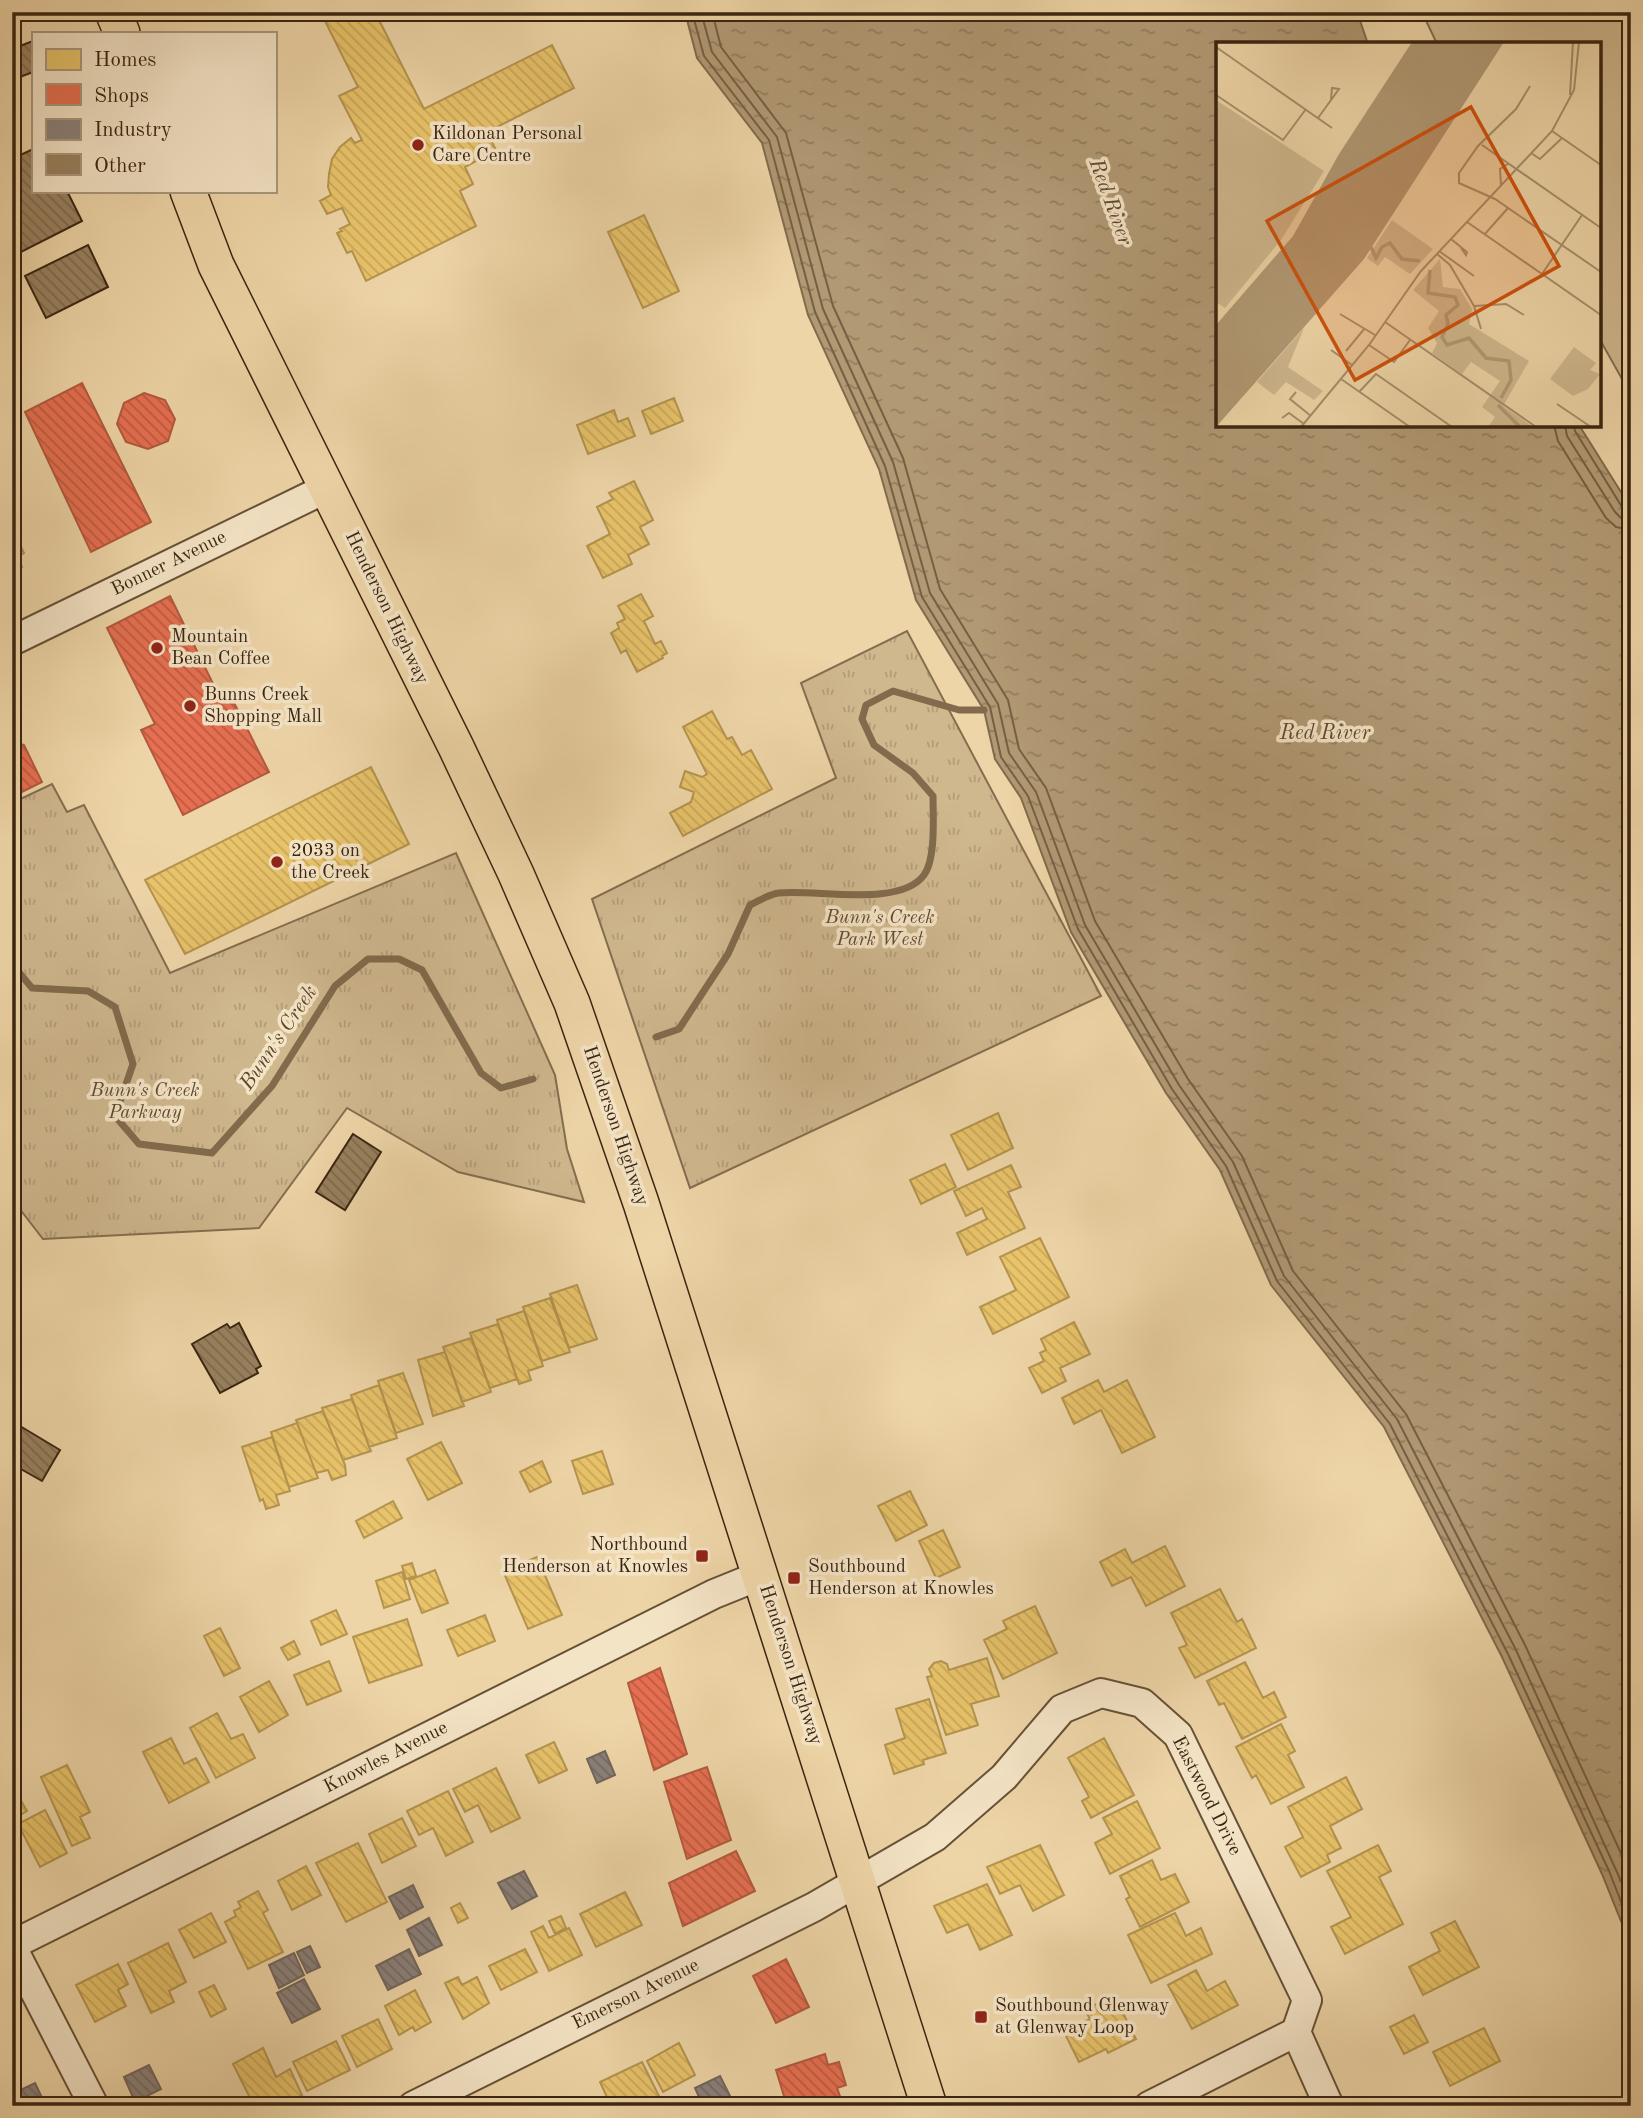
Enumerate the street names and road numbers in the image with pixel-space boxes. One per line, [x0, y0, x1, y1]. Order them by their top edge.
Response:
street label: Bonner Avenue [109, 528, 229, 600]
street label: Henderson Highway [341, 528, 431, 688]
street label: Henderson Highway [579, 1044, 651, 1208]
street label: Henderson Highway [755, 1582, 825, 1748]
street label: Knowles Avenue [321, 1719, 451, 1797]
street label: Eastwood Drive [1168, 1733, 1244, 1859]
street label: Emerson Avenue [570, 1956, 702, 2034]

